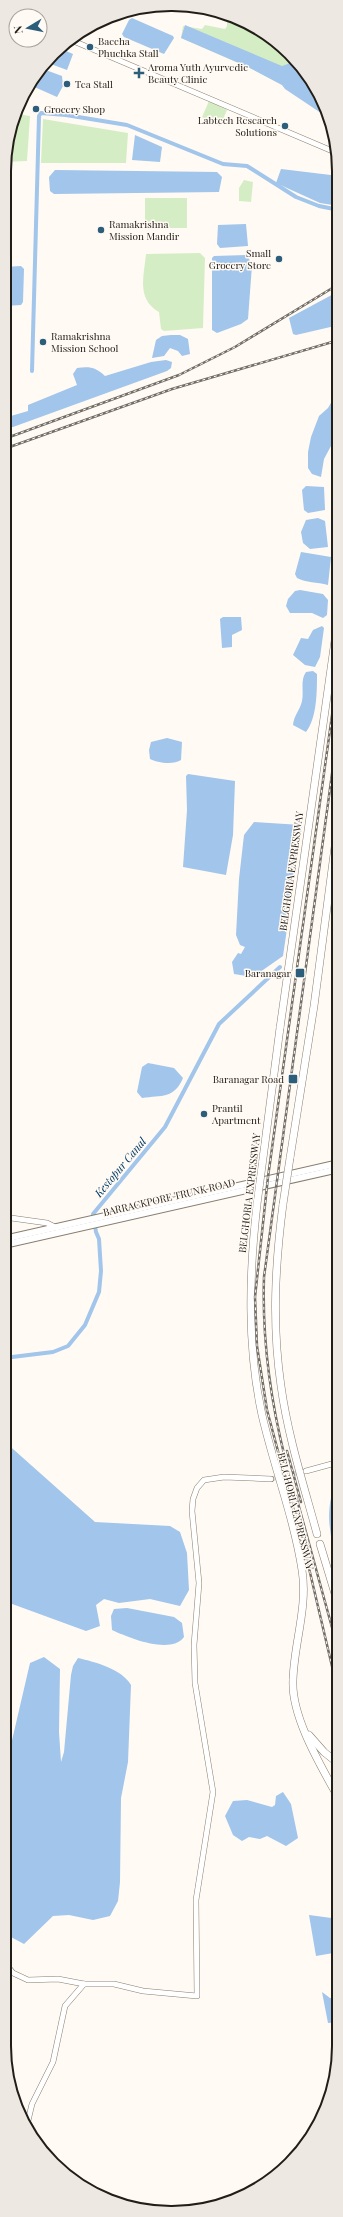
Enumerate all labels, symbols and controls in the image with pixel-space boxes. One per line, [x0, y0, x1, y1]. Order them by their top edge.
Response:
north arrow [8, 8, 48, 48]
text: N [10, 25, 26, 35]
place label: Baccha Phuchka Stall [98, 34, 159, 60]
marker: Baccha Phuchka Stall [85, 42, 95, 52]
place label: Aroma Yuth Ayurvedic Beauty Clinic [147, 60, 248, 86]
marker: Aroma Yuth Ayurvedic Beauty Clinic [133, 67, 145, 79]
place label: Tea Stall [75, 77, 113, 91]
marker: Tea Stall [62, 79, 72, 89]
place label: Grocery Shop [44, 102, 105, 116]
marker: Grocery Shop [31, 104, 41, 114]
place label: Labtech Research Solutions [198, 113, 277, 139]
marker: Labtech Research Solutions [280, 121, 290, 131]
place label: Ramakrishna Mission Mandir [109, 217, 180, 243]
marker: Ramakrishna Mission Mandir [96, 225, 106, 235]
place label: Small Grocery Store [209, 246, 271, 272]
marker: Small Grocery Store [274, 254, 284, 264]
place label: Ramakrishna Mission School [51, 329, 118, 355]
marker: Ramakrishna Mission School [38, 337, 48, 347]
street label: BELGHORIA EXPRESSWAY [276, 810, 306, 932]
place label: Baranagar [245, 966, 292, 980]
marker: Baranagar [294, 967, 306, 979]
place label: Baranagar Road [213, 1072, 284, 1086]
marker: Baranagar Road [287, 1073, 299, 1085]
place label: Prantil Apartment [211, 1101, 261, 1127]
marker: Prantil Apartment [199, 1109, 209, 1119]
street label: BELGHORIA EXPRESSWAY [235, 1132, 263, 1254]
water label: Kestopur Canal [90, 1133, 150, 1201]
street label: BARRACKPORE TRUNK ROAD [101, 1175, 237, 1219]
street label: BELGHORIA EXPRESSWAY [275, 1451, 317, 1571]

